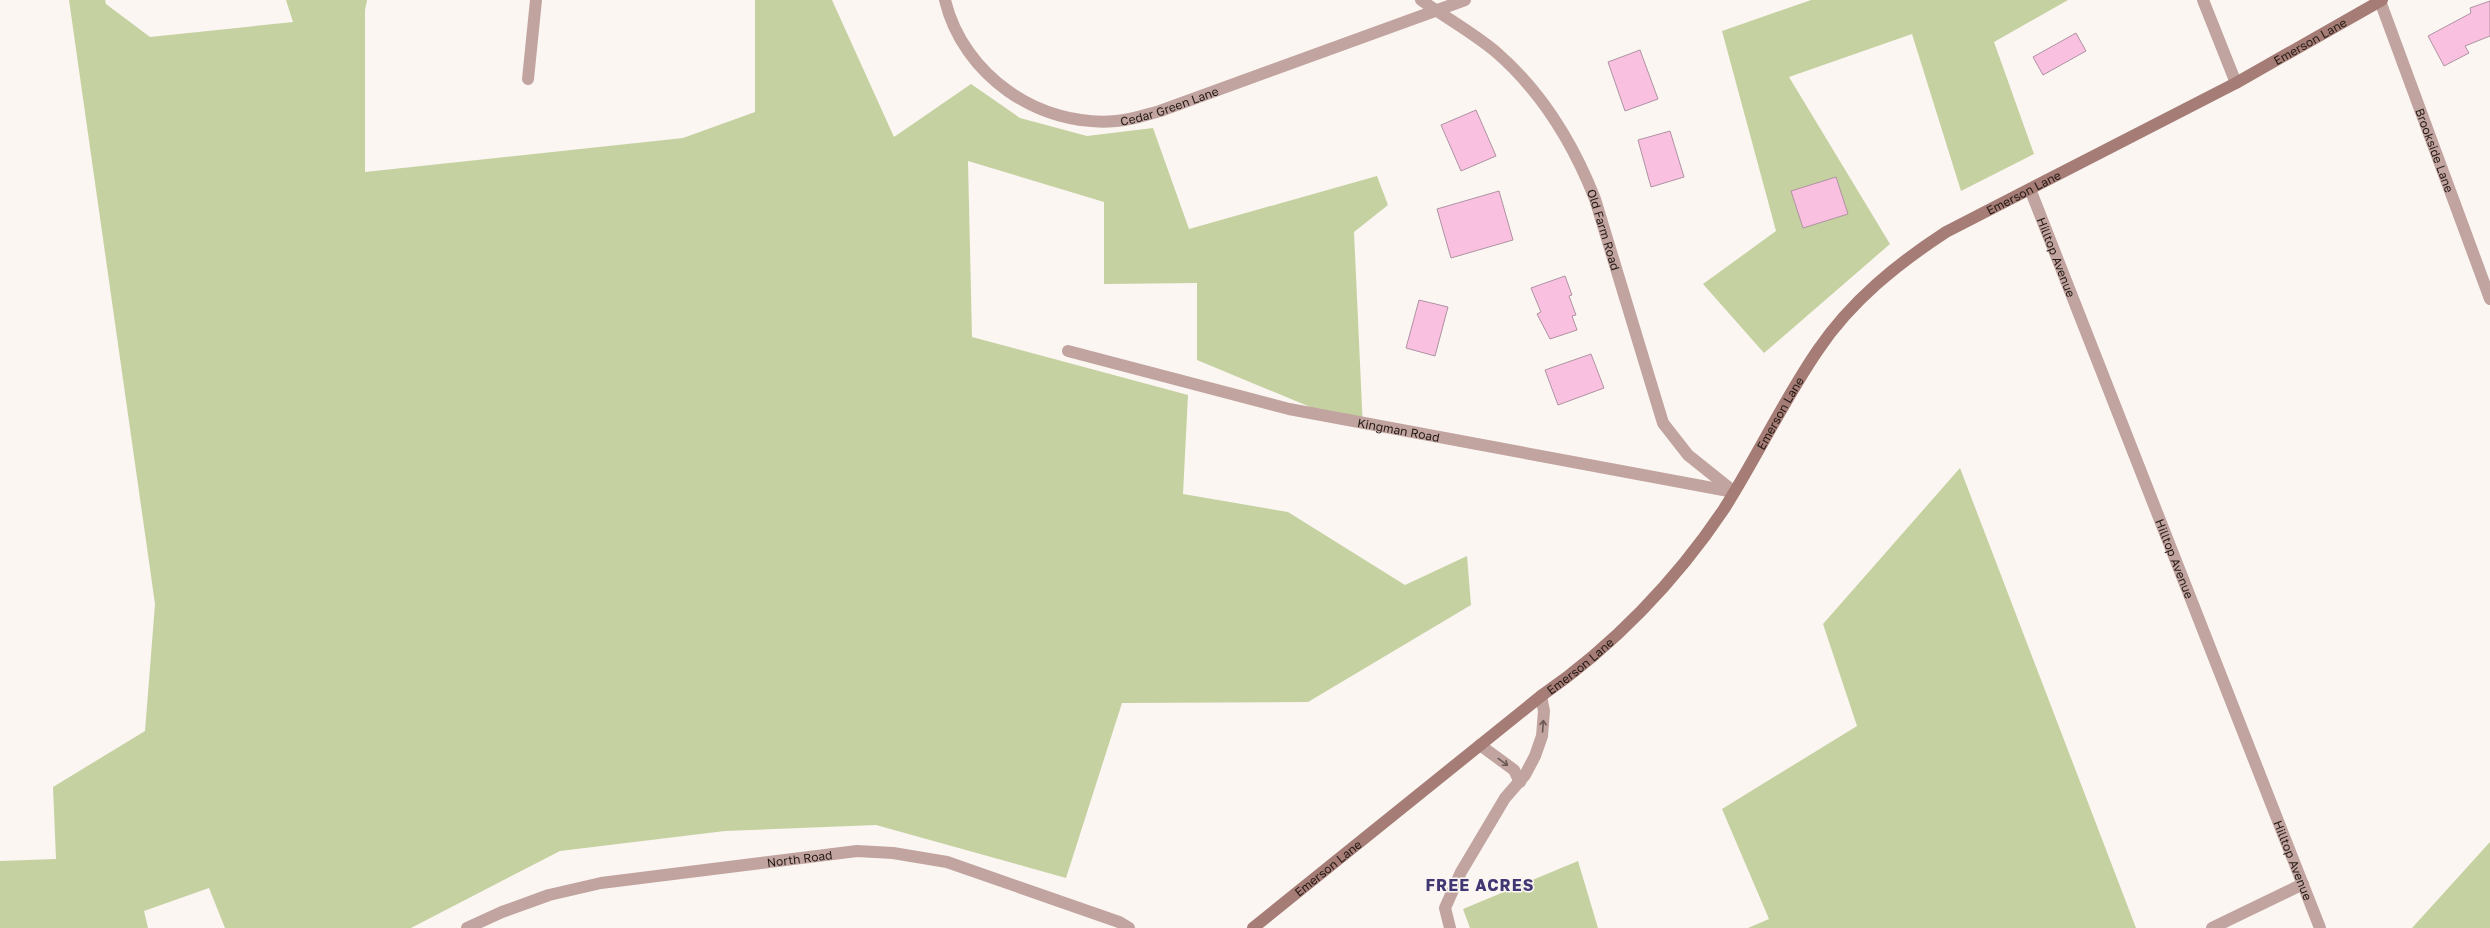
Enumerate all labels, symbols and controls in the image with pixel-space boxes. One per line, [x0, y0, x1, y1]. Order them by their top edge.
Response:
street label: Emerson Lane [2271, 14, 2349, 68]
street label: Cedar Green Lane [1119, 83, 1220, 128]
street label: Brookside Lane [2413, 106, 2457, 194]
street label: Emerson Lane [1984, 167, 2063, 218]
street label: Old Farm Road [1584, 186, 1624, 272]
street label: Hilltop Avenue [2034, 215, 2079, 299]
street label: Emerson Lane [1753, 374, 1807, 452]
street label: Kingman Road [1356, 414, 1441, 444]
street label: Hilltop Avenue [2153, 516, 2197, 601]
street label: Emerson Lane [1543, 634, 1616, 697]
one-way arrow [1539, 720, 1546, 733]
one-way arrow [1497, 757, 1508, 766]
street label: Hilltop Avenue [2271, 818, 2316, 902]
street label: Emerson Lane [1291, 836, 1364, 899]
street label: North Road [766, 847, 833, 870]
district label: FREE ACRES [1426, 875, 1534, 895]

